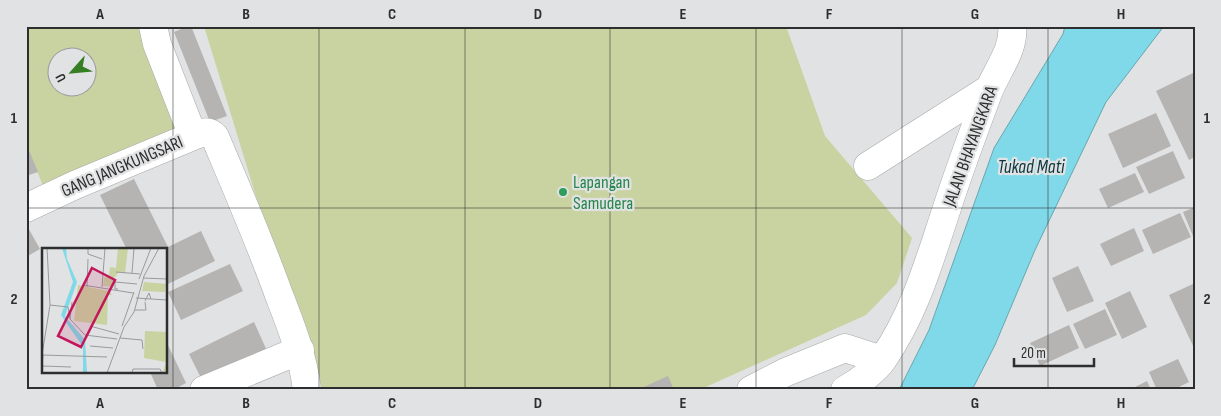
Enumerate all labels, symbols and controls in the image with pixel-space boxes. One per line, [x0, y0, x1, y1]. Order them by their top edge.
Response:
text: A [95, 5, 104, 24]
text: B [242, 5, 250, 24]
text: C [388, 5, 396, 24]
text: D [534, 5, 542, 24]
text: E [680, 5, 687, 24]
text: F [826, 5, 833, 24]
text: G [971, 5, 979, 24]
text: H [1117, 5, 1125, 24]
north arrow [48, 48, 98, 98]
text: U [52, 71, 70, 85]
street label: JALAN BHAYANGKARA [939, 83, 1002, 210]
text: 1 [11, 109, 18, 128]
text: 1 [1204, 109, 1211, 128]
street label: GANG JANGKUNGSARI [58, 131, 186, 202]
water label: Tukad Mati [997, 156, 1065, 179]
place label: Lapangan Samudera [573, 172, 633, 214]
marker: Lapangan Samudera [557, 186, 569, 198]
inset map [42, 248, 168, 374]
text: 2 [10, 290, 18, 309]
text: 2 [1203, 290, 1211, 309]
scale bar [1014, 336, 1094, 368]
text: 20 m [1021, 344, 1046, 363]
text: A [95, 394, 104, 413]
text: B [242, 394, 250, 413]
text: C [388, 394, 396, 413]
text: D [534, 394, 542, 413]
text: E [680, 394, 687, 413]
text: F [826, 394, 833, 413]
text: G [971, 394, 979, 413]
text: H [1117, 394, 1125, 413]

